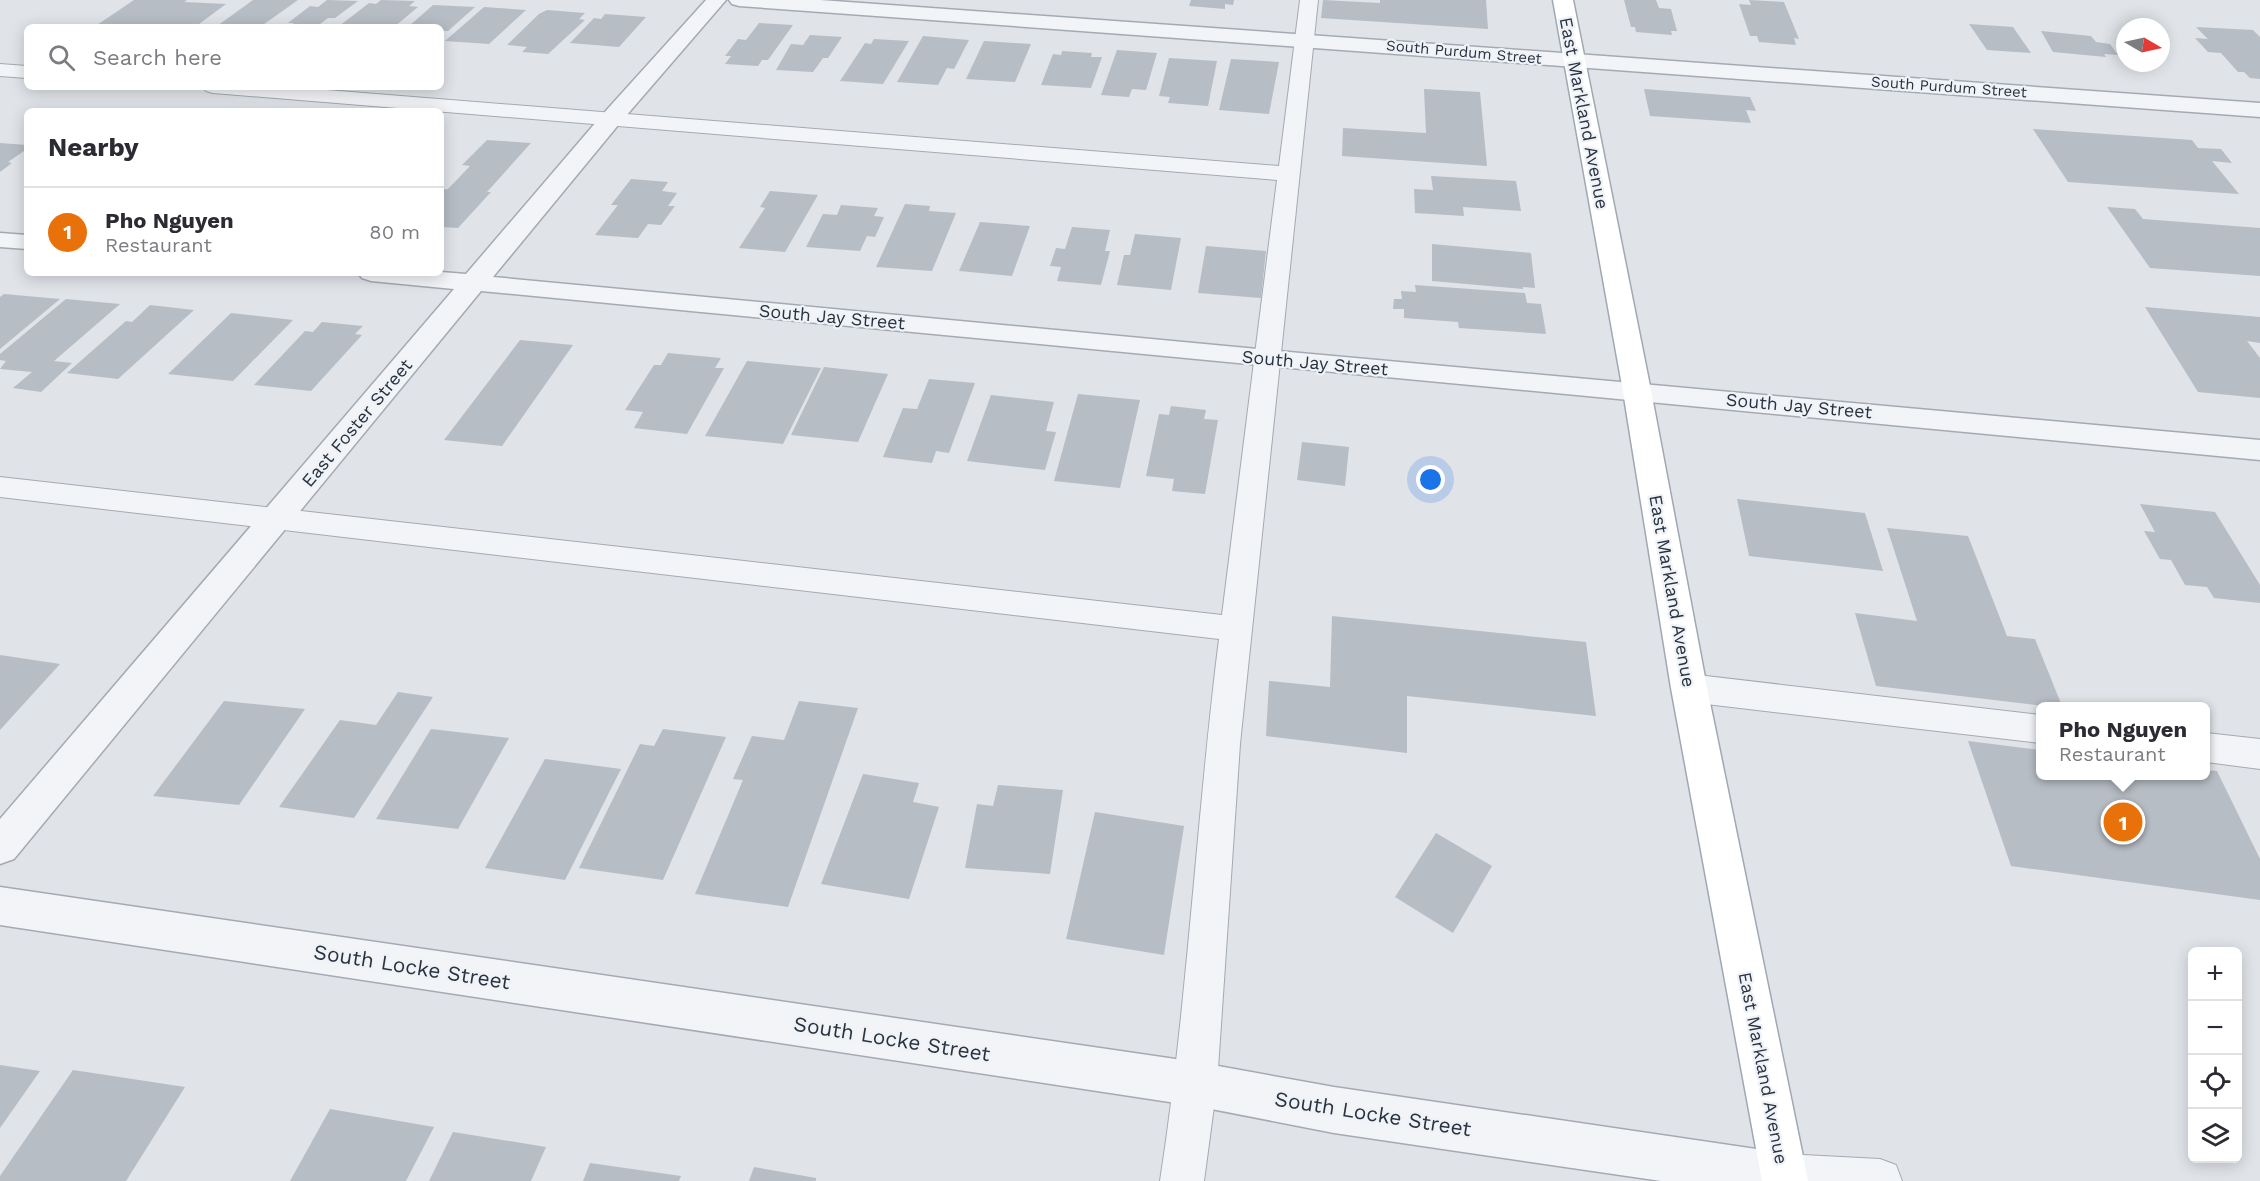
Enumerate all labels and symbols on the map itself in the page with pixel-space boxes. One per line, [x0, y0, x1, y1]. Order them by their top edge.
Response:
street label: East Markland Avenue [1556, 15, 1613, 211]
north arrow [2116, 18, 2170, 72]
street label: South Purdum Street [1385, 36, 1543, 68]
street label: South Purdum Street [1871, 73, 2028, 101]
street label: South Jay Street [758, 300, 906, 333]
street label: South Jay Street [1241, 346, 1389, 379]
street label: East Foster Street [297, 354, 416, 491]
street label: South Jay Street [1725, 389, 1873, 422]
your location [1416, 465, 1445, 494]
street label: East Markland Avenue [1645, 493, 1700, 689]
pin: 1 [2104, 800, 2142, 844]
street label: South Locke Street [312, 939, 512, 994]
street label: East Markland Avenue [1735, 970, 1792, 1166]
street label: South Locke Street [792, 1011, 992, 1066]
street label: South Locke Street [1273, 1086, 1473, 1141]

